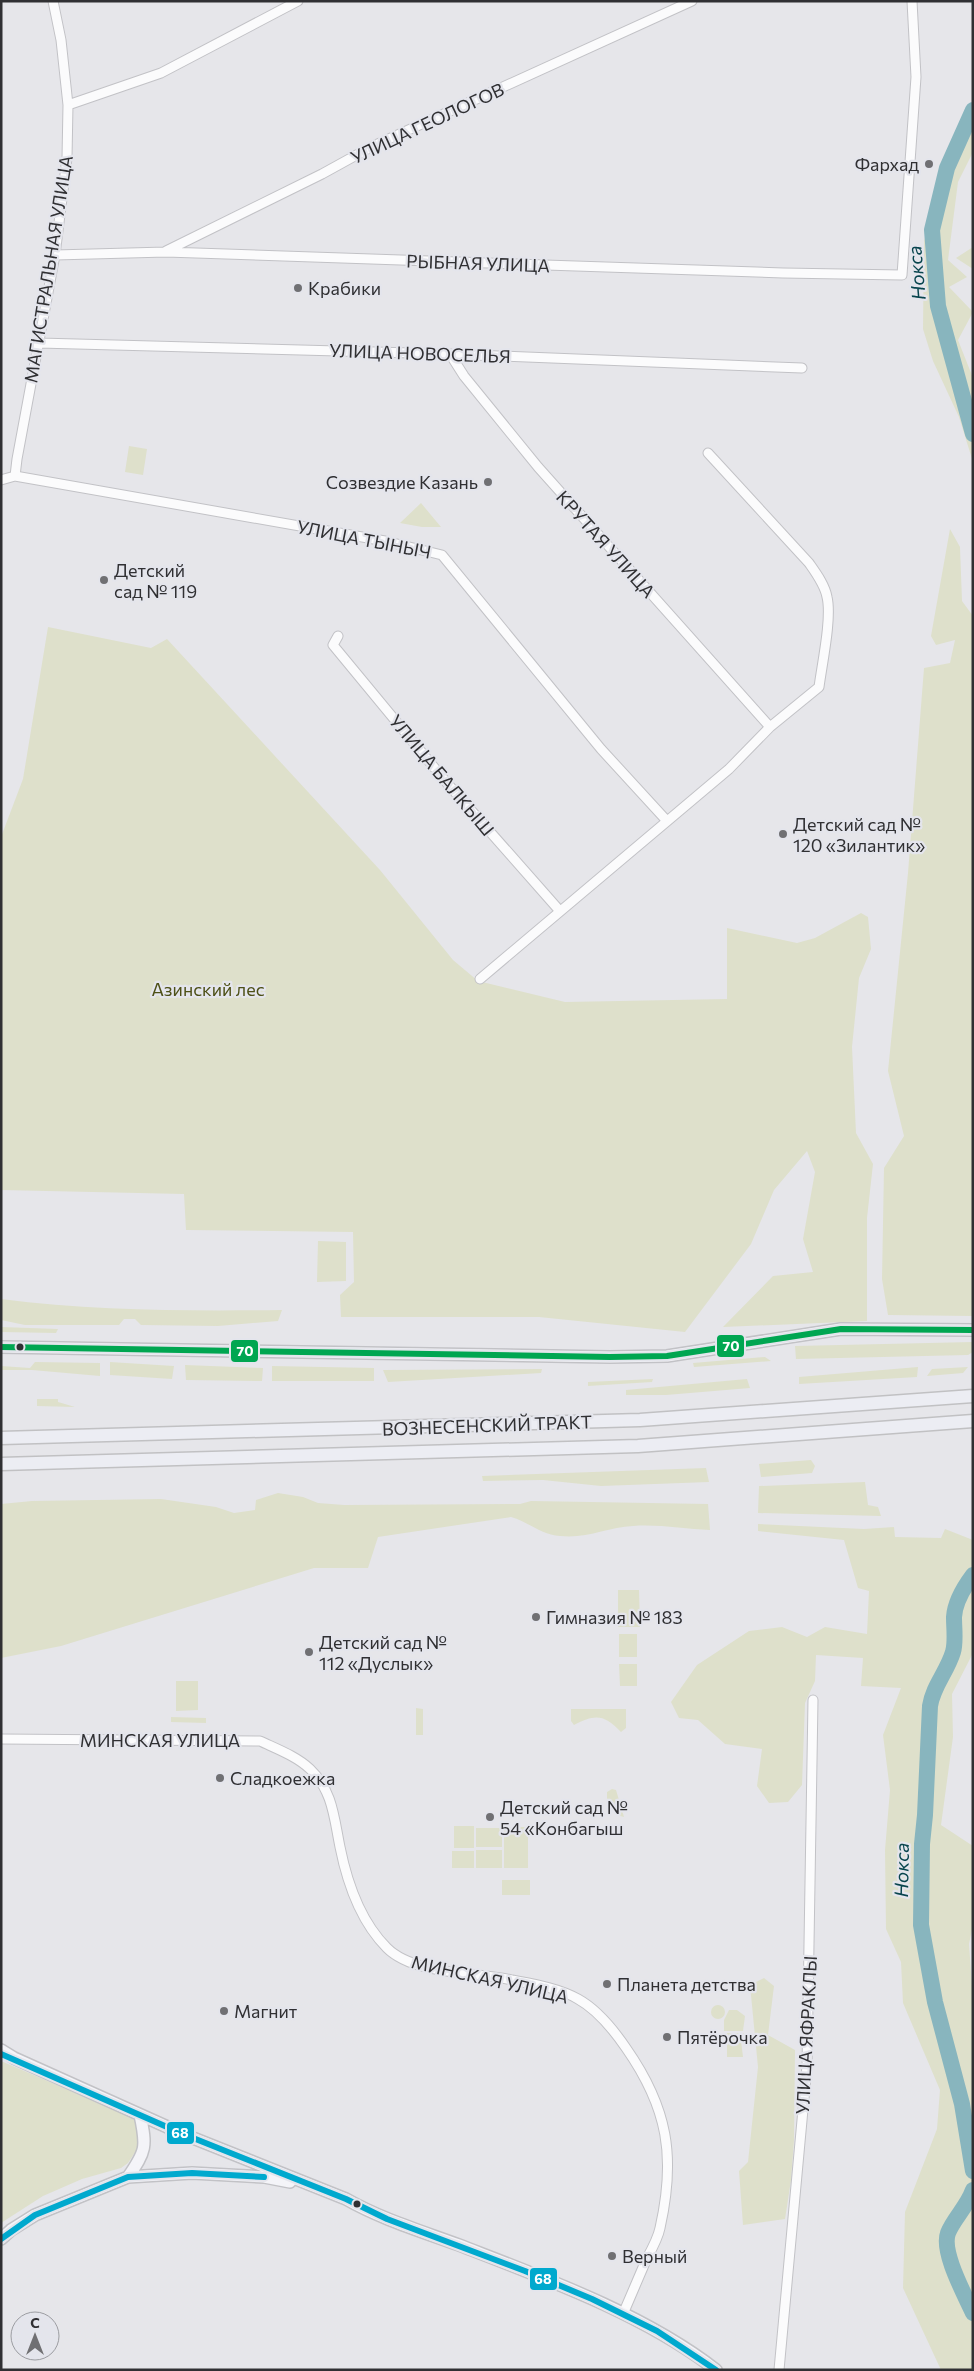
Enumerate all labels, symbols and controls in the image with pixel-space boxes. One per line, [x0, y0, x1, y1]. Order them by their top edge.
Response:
street label: УЛИЦА ГЕОЛОГОВ [347, 78, 507, 168]
place label: Фархад [855, 153, 919, 175]
street label: МАГИСТРАЛЬНАЯ УЛИЦА [19, 154, 77, 384]
marker: Фархад [923, 158, 935, 170]
water label: Нокса [902, 245, 930, 301]
street label: РЫБНАЯ УЛИЦА [406, 249, 550, 277]
place label: Крабики [308, 277, 381, 299]
marker: Крабики [292, 282, 304, 294]
street label: УЛИЦА НОВОСЕЛЬЯ [329, 339, 511, 367]
place label: Созвездие Казань [326, 471, 478, 493]
marker: Созвездие Казань [482, 476, 494, 488]
street label: КРУТАЯ УЛИЦА [552, 486, 660, 602]
street label: УЛИЦА ТЫНЫЧ [295, 515, 433, 563]
place label: Детский сад № 119 [114, 559, 197, 602]
marker: Детский сад № 119 [98, 574, 110, 586]
street label: УЛИЦА БАЛКЫШ [385, 710, 499, 840]
place label: Детский сад № 120 «Зилантик» [793, 813, 925, 856]
marker: Детский сад № 120 «Зилантик» [777, 828, 789, 840]
park label: Азинский лес [151, 978, 265, 1000]
line badge: 70 [716, 1334, 745, 1358]
text: 70 [723, 1337, 739, 1354]
line badge: 70 [230, 1339, 259, 1363]
unlabelled marker [15, 1342, 25, 1352]
text: 70 [237, 1342, 253, 1359]
street label: ВОЗНЕСЕНСКИЙ ТРАКТ [382, 1410, 592, 1440]
place label: Гимназия № 183 [546, 1606, 683, 1628]
marker: Гимназия № 183 [530, 1611, 542, 1623]
place label: Детский сад № 112 «Дуслык» [319, 1631, 447, 1674]
marker: Детский сад № 112 «Дуслык» [303, 1646, 315, 1658]
street label: МИНСКАЯ УЛИЦА [80, 1729, 240, 1751]
place label: Сладкоежка [230, 1767, 335, 1789]
marker: Сладкоежка [214, 1772, 226, 1784]
place label: Детский сад № 54 «Конбагыш [500, 1796, 628, 1839]
marker: Детский сад № 54 «Конбагыш [484, 1811, 496, 1823]
water label: Нокса [889, 1842, 913, 1897]
street label: МИНСКАЯ УЛИЦА [409, 1950, 571, 2008]
street label: УЛИЦА ЯФРАКЛЫ [791, 1955, 821, 2115]
place label: Планета детства [617, 1973, 756, 1995]
marker: Планета детства [601, 1978, 613, 1990]
place label: Магнит [234, 2000, 298, 2022]
marker: Магнит [218, 2005, 230, 2017]
place label: Пятёрочка [677, 2026, 768, 2048]
marker: Пятёрочка [661, 2031, 673, 2043]
line badge: 68 [166, 2121, 195, 2145]
text: 68 [171, 2124, 189, 2141]
unlabelled marker [352, 2199, 362, 2209]
place label: Верный [622, 2245, 687, 2267]
marker: Верный [606, 2250, 618, 2262]
line badge: 68 [529, 2267, 558, 2291]
text: 68 [534, 2270, 552, 2287]
north arrow [10, 2311, 60, 2361]
text: С [30, 2314, 40, 2331]

